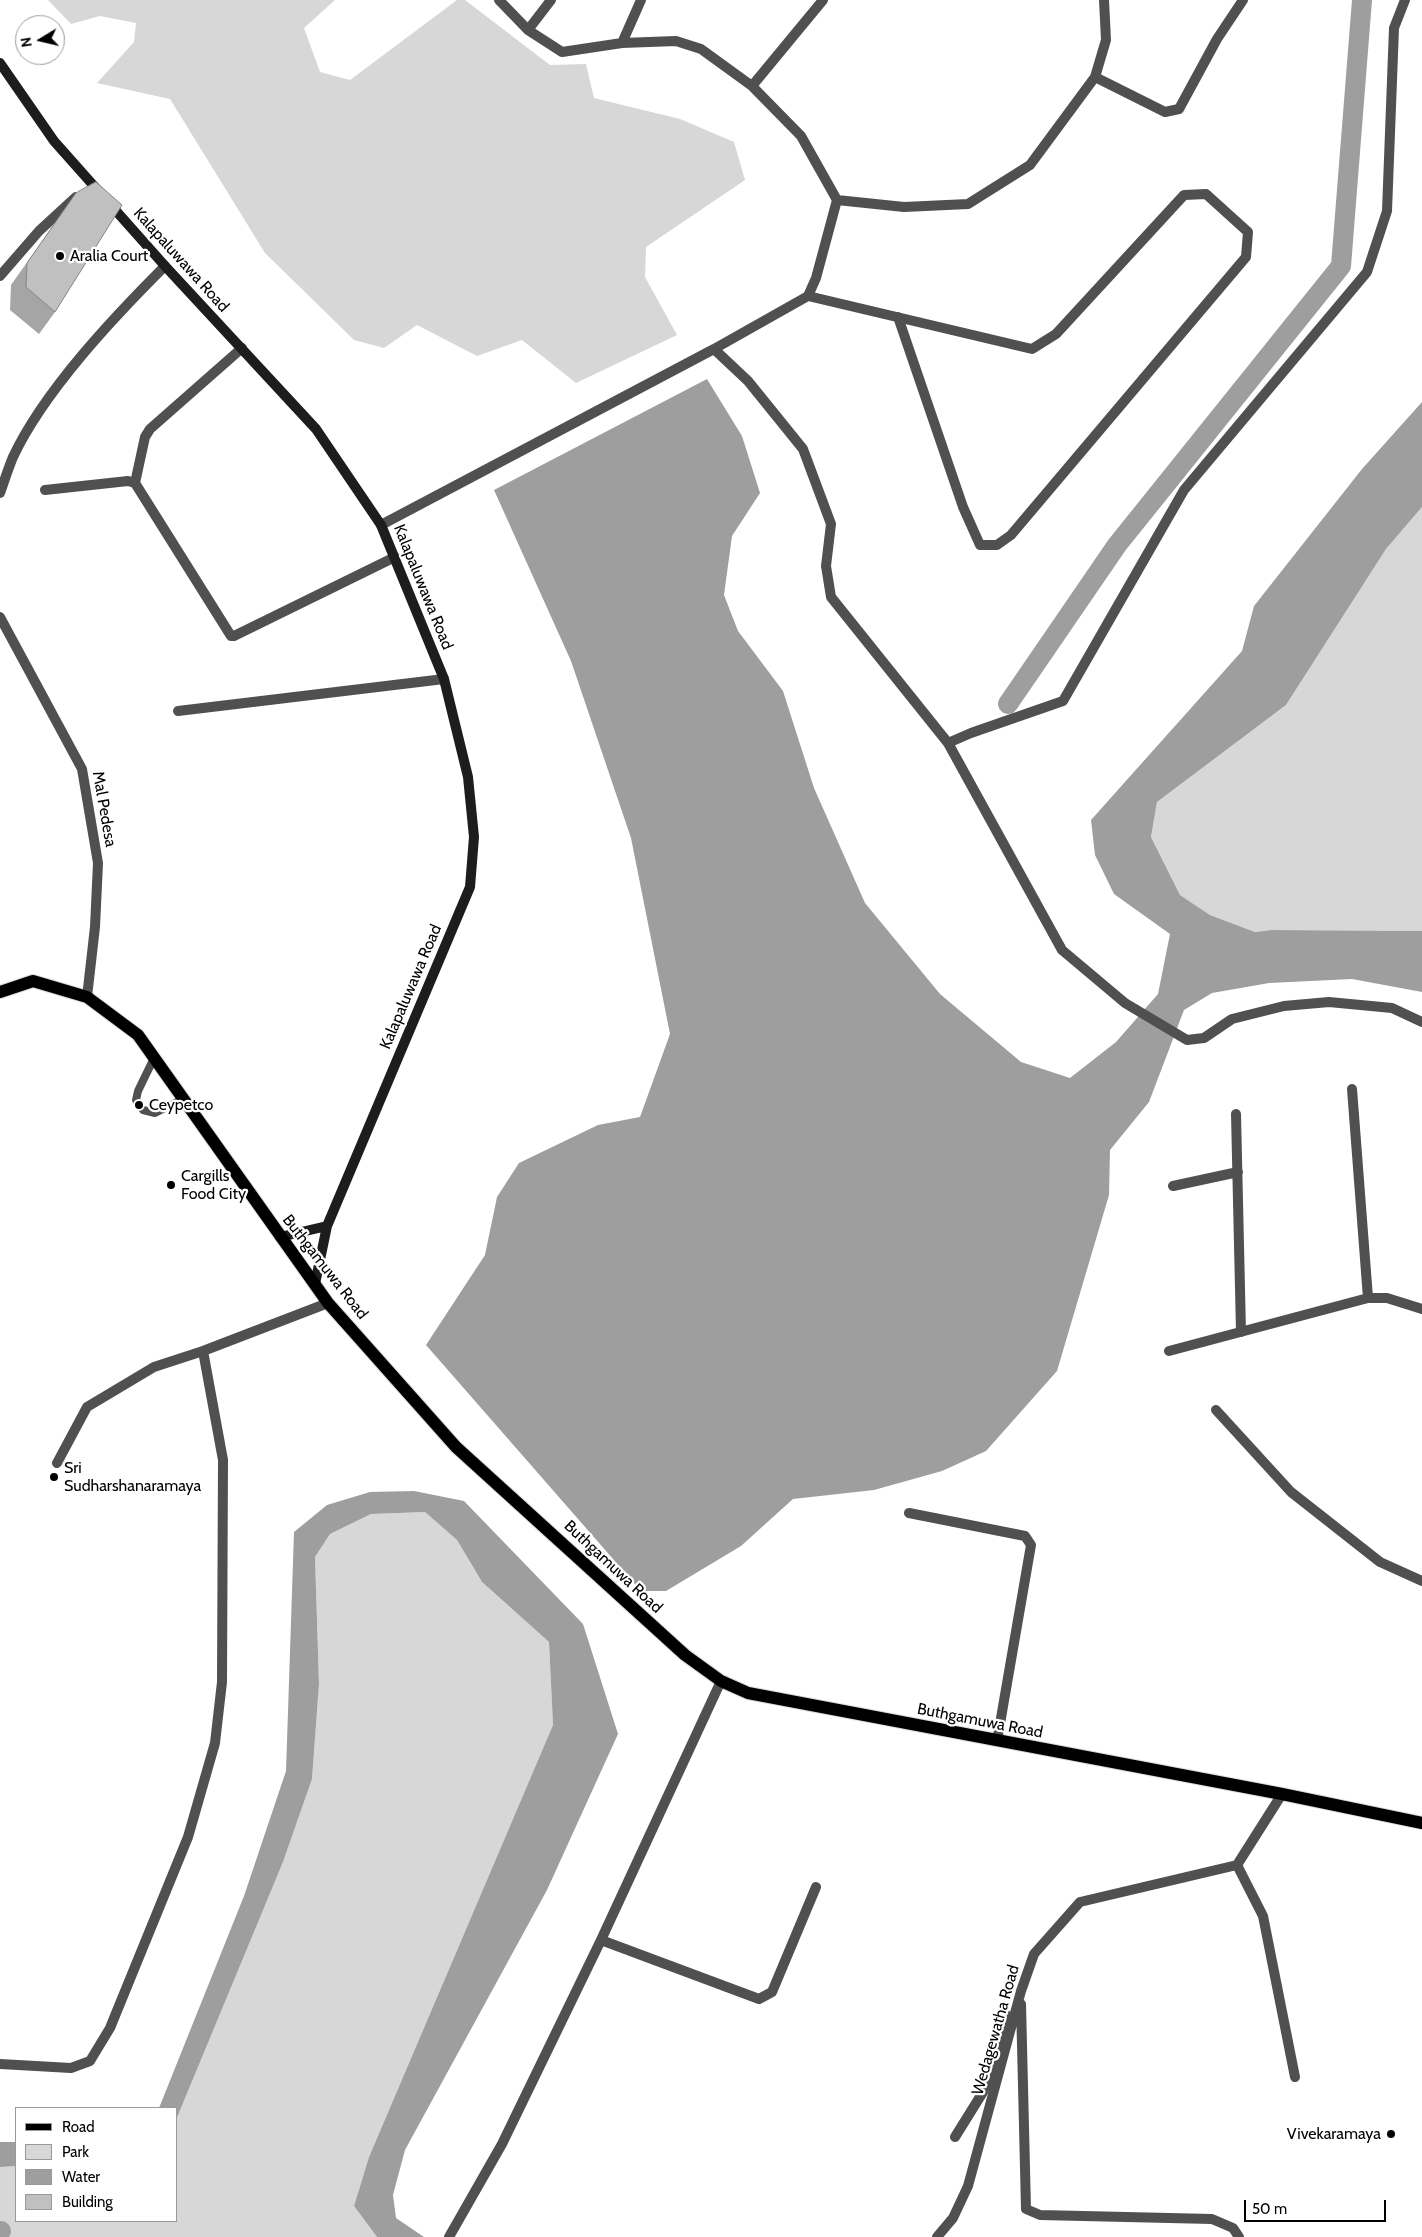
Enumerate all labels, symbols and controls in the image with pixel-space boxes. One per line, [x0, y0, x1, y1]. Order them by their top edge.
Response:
north arrow [15, 15, 65, 65]
text: N [17, 36, 36, 48]
street label: Kalapaluwawa Road [129, 204, 233, 316]
place label: Aralia Court [70, 246, 148, 266]
marker: Aralia Court [54, 250, 66, 262]
street label: Kalapaluwawa Road [389, 522, 457, 652]
street label: Mal Pedesa [88, 770, 120, 848]
street label: Kalapaluwawa Road [376, 922, 446, 1052]
place label: Ceypetco [149, 1095, 213, 1115]
marker: Ceypetco [133, 1099, 145, 1111]
place label: Cargills Food City [181, 1166, 246, 1204]
marker: Cargills Food City [165, 1179, 177, 1191]
street label: Buthgamuwa Road [278, 1211, 372, 1323]
place label: Sri Sudharshanaramaya [64, 1458, 201, 1496]
marker: Sri Sudharshanaramaya [48, 1471, 60, 1483]
street label: Buthgamuwa Road [560, 1517, 666, 1617]
street label: Buthgamuwa Road [916, 1699, 1044, 1743]
street label: Wedagewatha Road [968, 1963, 1024, 2097]
legend [15, 2107, 178, 2222]
text: Road [62, 2118, 95, 2136]
place label: Vivekaramaya [1287, 2124, 1381, 2144]
marker: Vivekaramaya [1385, 2128, 1397, 2140]
text: Park [62, 2143, 89, 2161]
text: Water [62, 2168, 100, 2186]
scale bar [1247, 2190, 1390, 2222]
text: Building [62, 2193, 113, 2211]
text: 50 m [1252, 2200, 1287, 2218]

